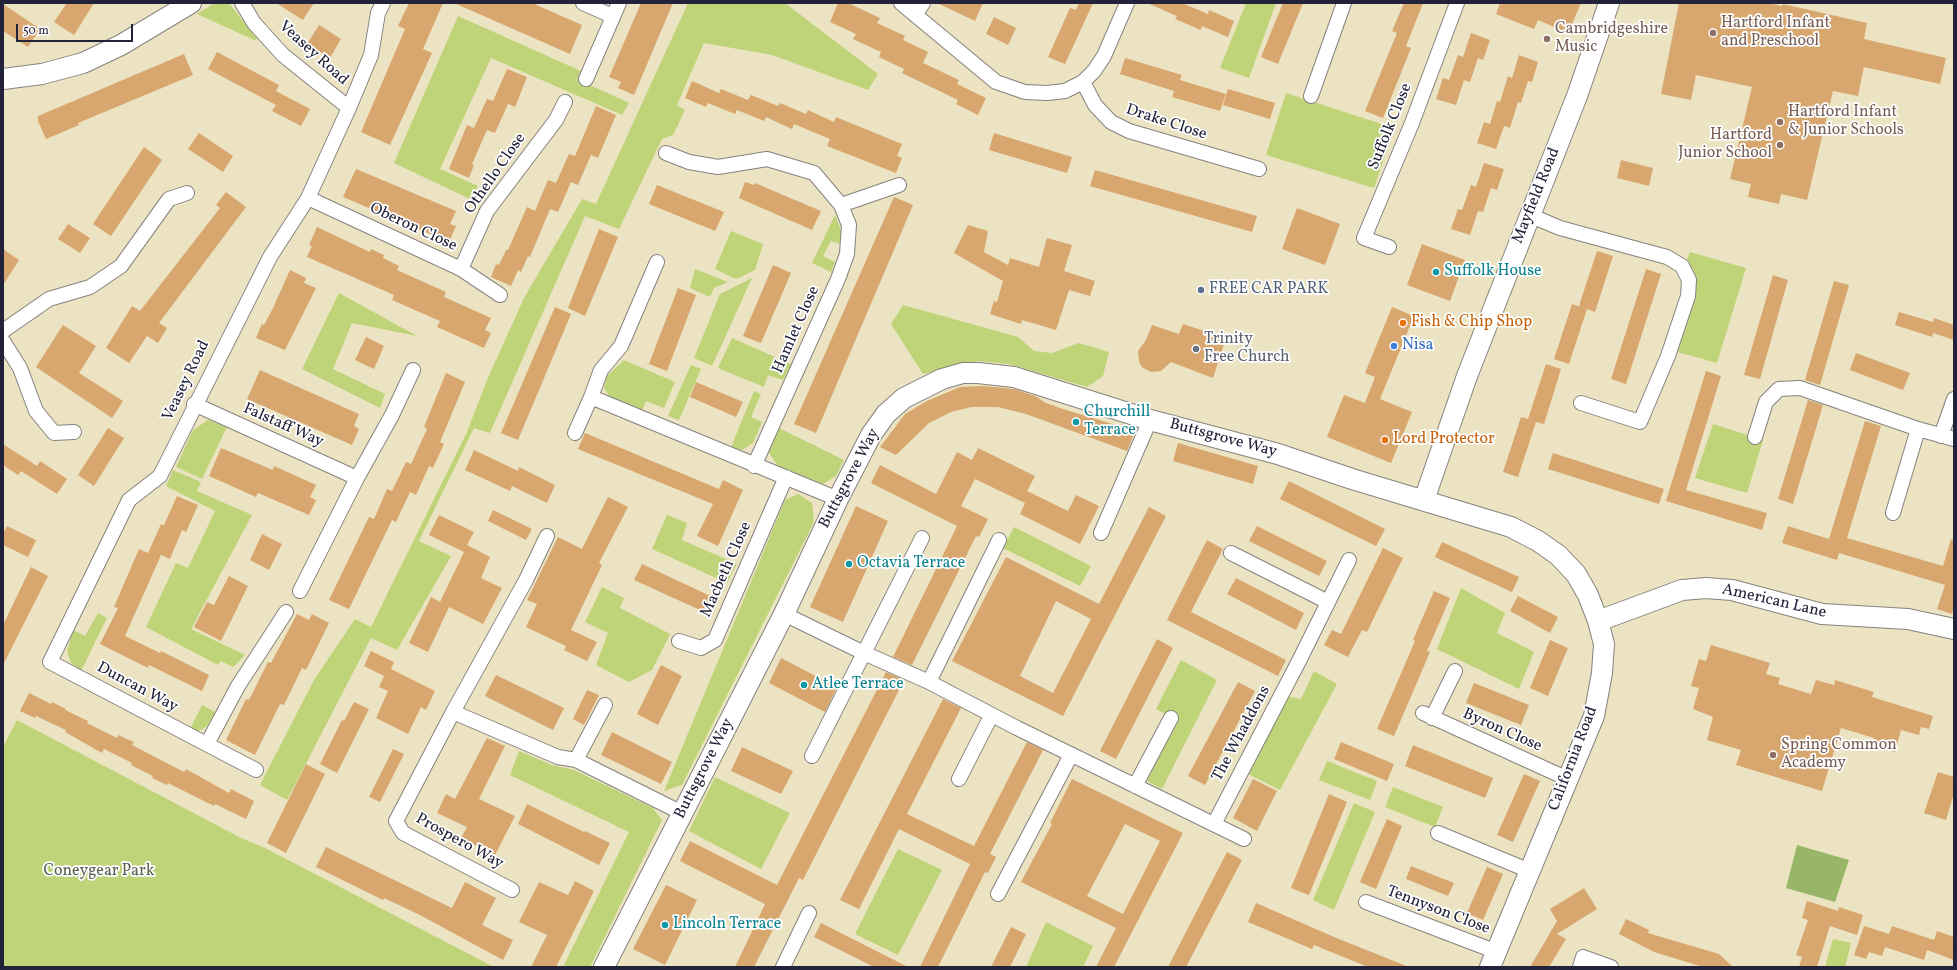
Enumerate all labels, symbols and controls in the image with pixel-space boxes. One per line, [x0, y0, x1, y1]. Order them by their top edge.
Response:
place label: Hartford Infant and Preschool [1721, 14, 1830, 52]
scale bar [18, 16, 135, 42]
street label: Veasey Road [274, 18, 352, 90]
place label: Cambridgeshire Music [1555, 20, 1668, 58]
text: 50 m [23, 23, 49, 39]
marker: Hartford Infant and Preschool [1708, 28, 1718, 38]
marker: Cambridgeshire Music [1542, 34, 1552, 44]
street label: Suffolk Close [1365, 81, 1417, 173]
street label: Drake Close [1123, 101, 1209, 145]
place label: Hartford Infant & Junior Schools [1788, 103, 1904, 141]
marker: Hartford Infant & Junior Schools [1775, 117, 1785, 127]
place label: Hartford Junior School [1678, 126, 1772, 164]
street label: Othello Close [461, 130, 531, 218]
marker: Hartford Junior School [1775, 140, 1785, 150]
street label: Mayfield Road [1509, 145, 1565, 247]
street label: Oberon Close [366, 199, 460, 257]
place label: Suffolk House [1444, 262, 1542, 282]
marker: Suffolk House [1431, 267, 1441, 277]
place label: FREE CAR PARK [1209, 280, 1328, 300]
street label: Hamlet Close [769, 283, 825, 377]
marker: FREE CAR PARK [1196, 285, 1206, 295]
place label: Fish & Chip Shop [1411, 313, 1532, 333]
marker: Fish & Chip Shop [1398, 318, 1408, 328]
place label: Trinity Free Church [1204, 330, 1290, 368]
place label: Nisa [1402, 336, 1434, 356]
street label: Veasey Road [159, 338, 215, 424]
marker: Nisa [1389, 341, 1399, 351]
marker: Trinity Free Church [1191, 344, 1201, 354]
street label: Falstaff Way [240, 400, 326, 452]
place label: Churchill Terrace [1084, 403, 1150, 441]
street label: Buttsgrove Way [1167, 415, 1279, 463]
marker: Churchill Terrace [1071, 417, 1081, 427]
street label: Buttsgrove Way [816, 426, 884, 532]
place label: Lord Protector [1393, 430, 1495, 450]
marker: Lord Protector [1380, 435, 1390, 445]
street label: Macbeth Close [697, 519, 757, 621]
place label: Octavia Terrace [857, 554, 965, 574]
marker: Octavia Terrace [844, 559, 854, 569]
street label: American Lane [1720, 581, 1828, 623]
street label: Duncan Way [93, 659, 181, 717]
place label: Atlee Terrace [812, 675, 904, 695]
marker: Atlee Terrace [799, 680, 809, 690]
street label: The Whaddons [1209, 683, 1275, 785]
street label: California Road [1545, 704, 1603, 814]
street label: Byron Close [1459, 705, 1545, 757]
street label: Buttsgrove Way [671, 716, 739, 822]
place label: Spring Common Academy [1781, 736, 1897, 774]
marker: Spring Common Academy [1768, 750, 1778, 760]
street label: Prospero Way [412, 810, 506, 874]
park label: Coneygear Park [44, 862, 154, 882]
street label: Tennyson Close [1384, 882, 1492, 940]
place label: Lincoln Terrace [673, 915, 781, 935]
marker: Lincoln Terrace [660, 920, 670, 930]

